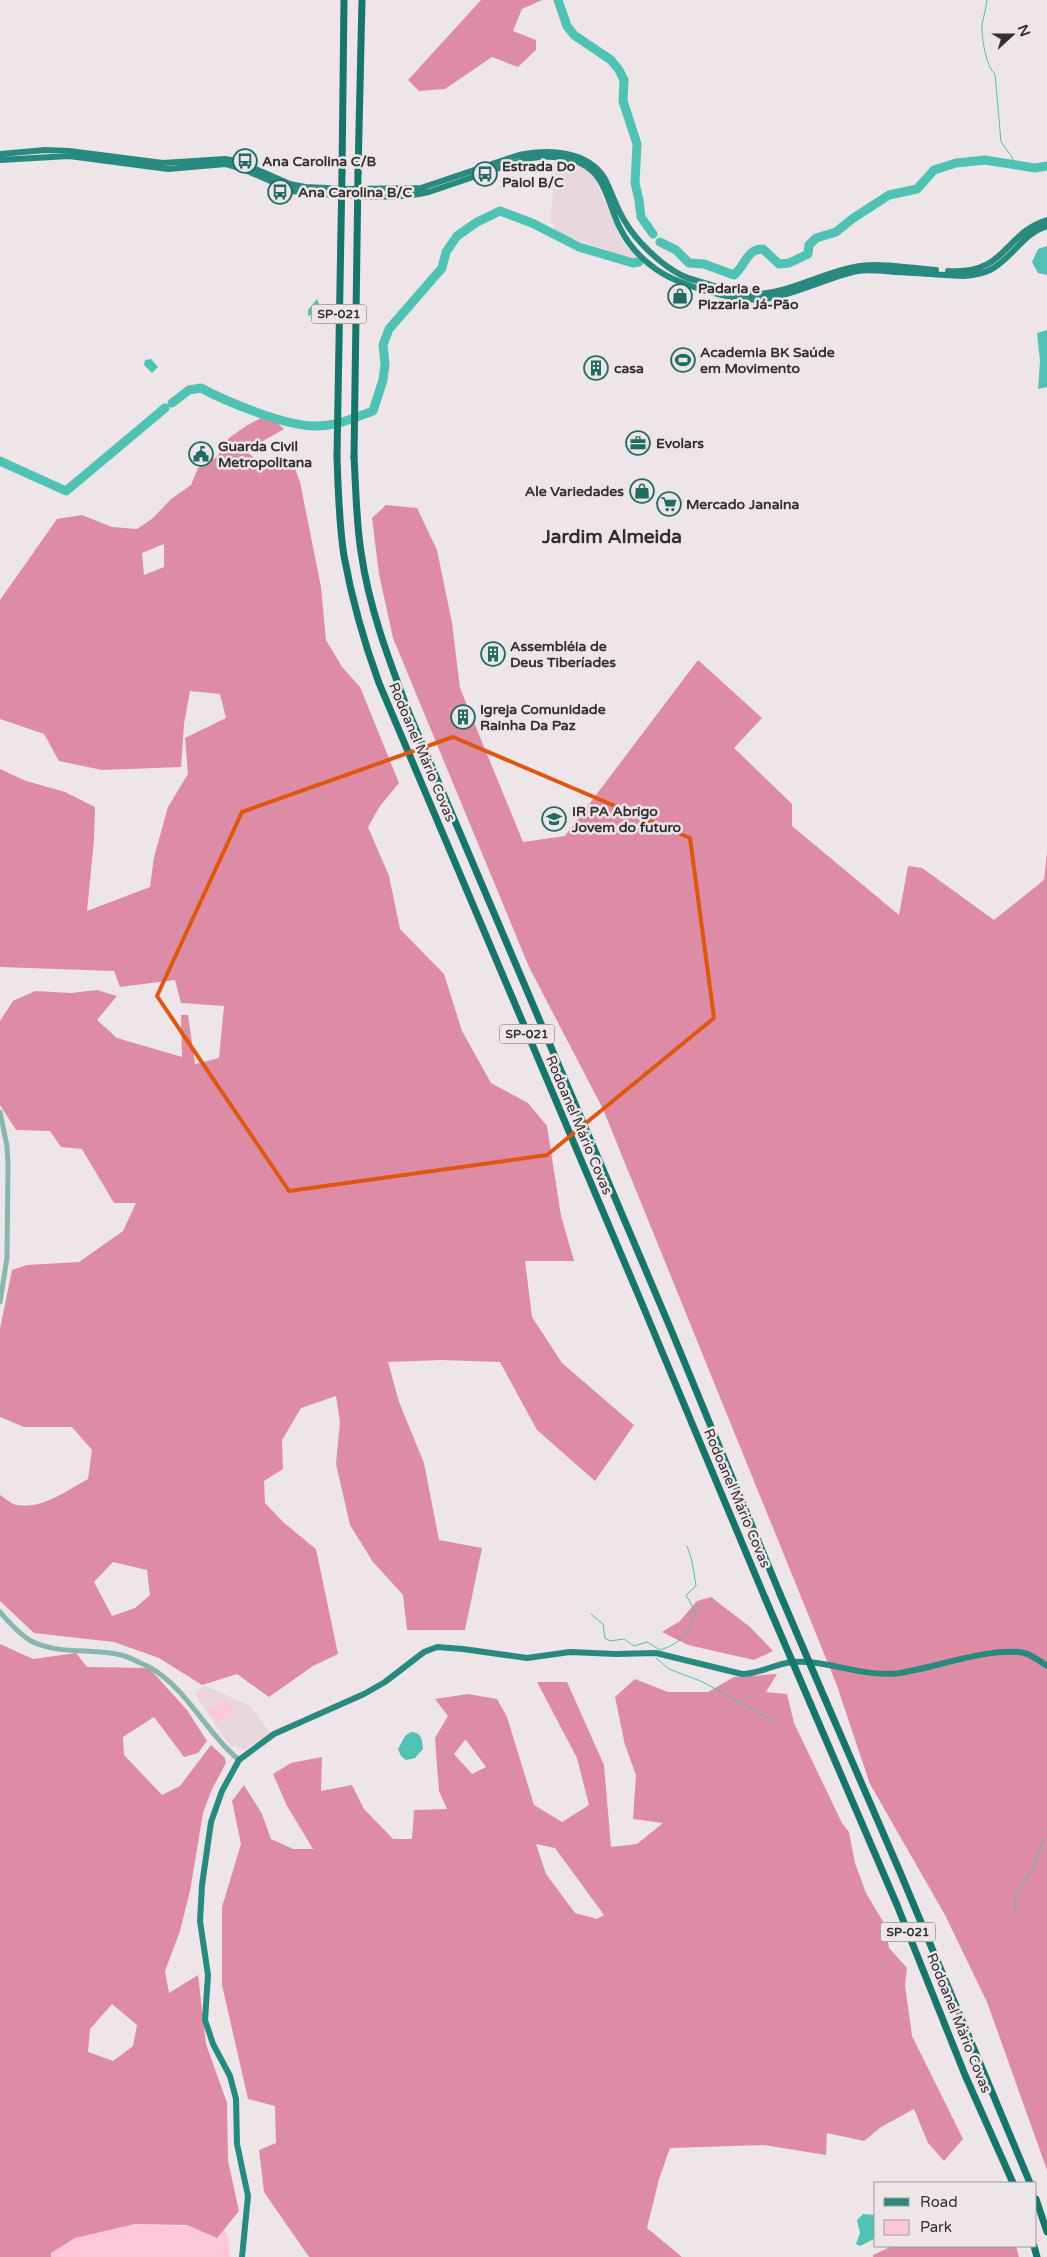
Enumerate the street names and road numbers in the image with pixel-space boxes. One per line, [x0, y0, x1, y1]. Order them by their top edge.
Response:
road number: SP-021 [312, 304, 366, 324]
street label: Rodoanel Mário Covas [385, 680, 459, 824]
road number: SP-021 [500, 1024, 554, 1044]
street label: Rodoanel Mário Covas [542, 1053, 616, 1197]
street label: Rodoanel Mário Covas [700, 1426, 774, 1570]
road number: SP-021 [880, 1922, 936, 1941]
street label: Rodoanel Mário Covas [923, 1951, 995, 2096]

